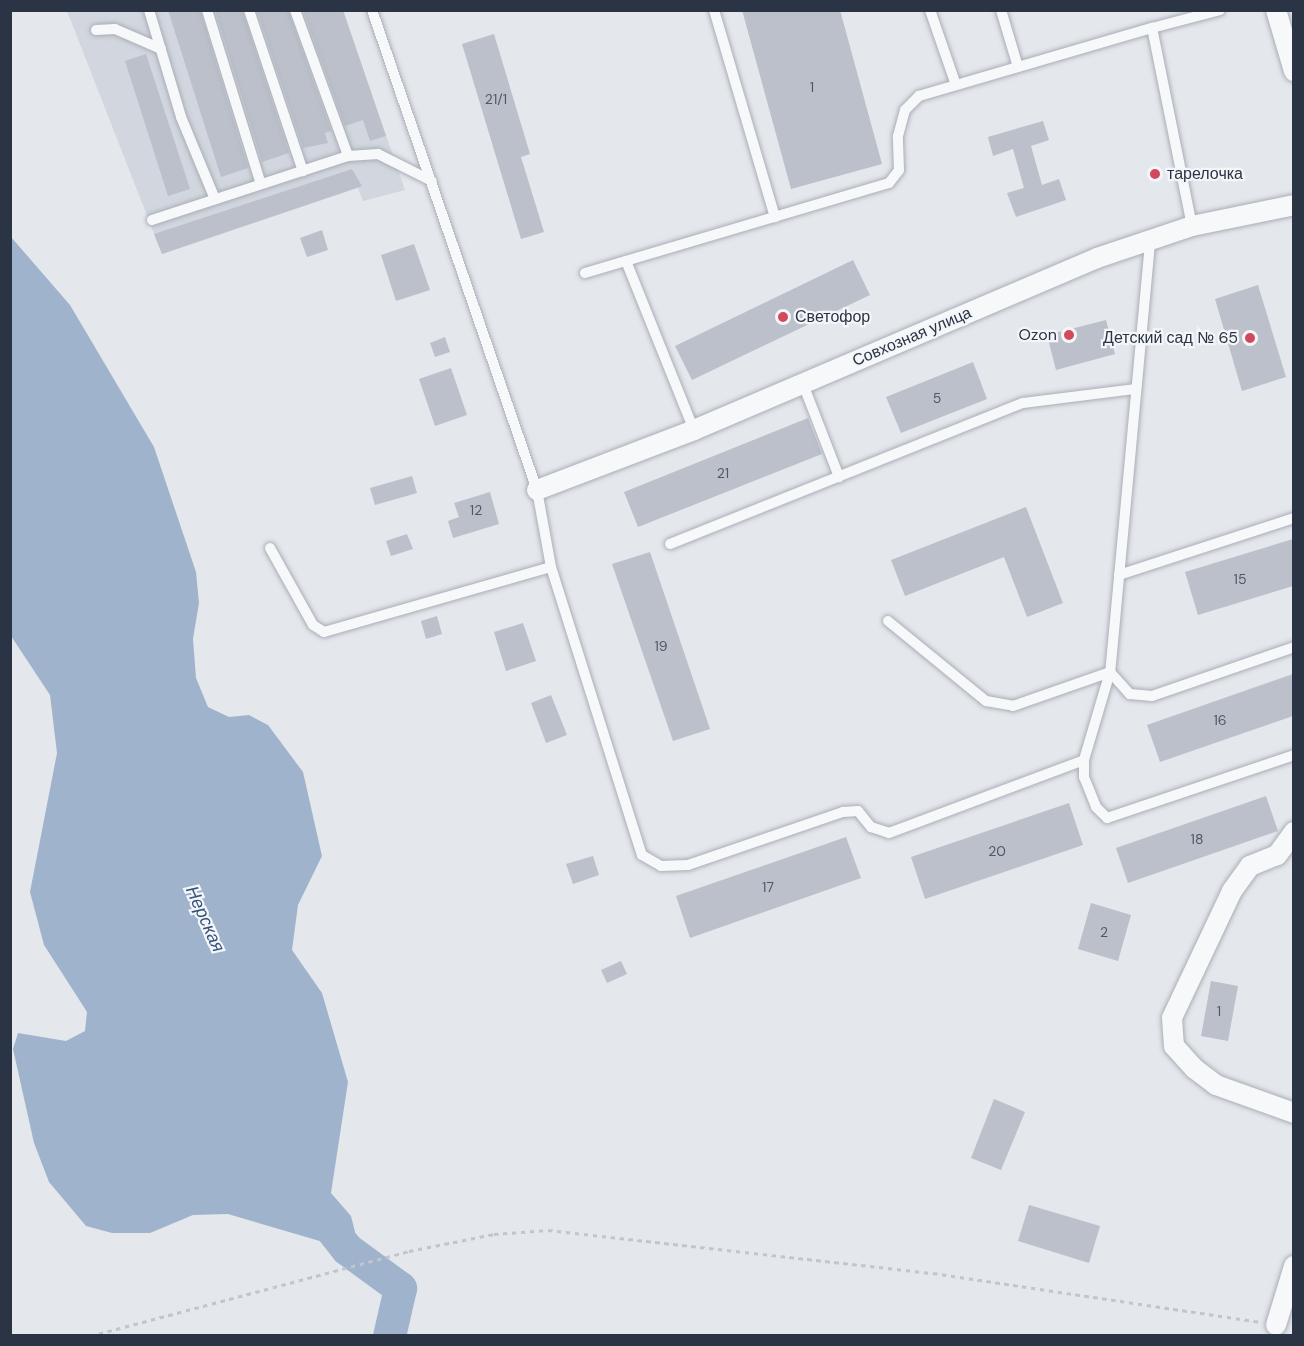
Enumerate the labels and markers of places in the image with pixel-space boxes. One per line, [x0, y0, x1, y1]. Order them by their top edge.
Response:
place label: тарелочка [1167, 164, 1243, 184]
marker: тарелочка [1148, 167, 1162, 181]
place label: Светофор [795, 307, 870, 327]
marker: Светофор [776, 310, 790, 324]
place label: Ozon [1019, 325, 1057, 345]
marker: Ozon [1062, 328, 1076, 342]
place label: Детский сад № 65 [1103, 328, 1238, 348]
marker: Детский сад № 65 [1243, 331, 1257, 345]

